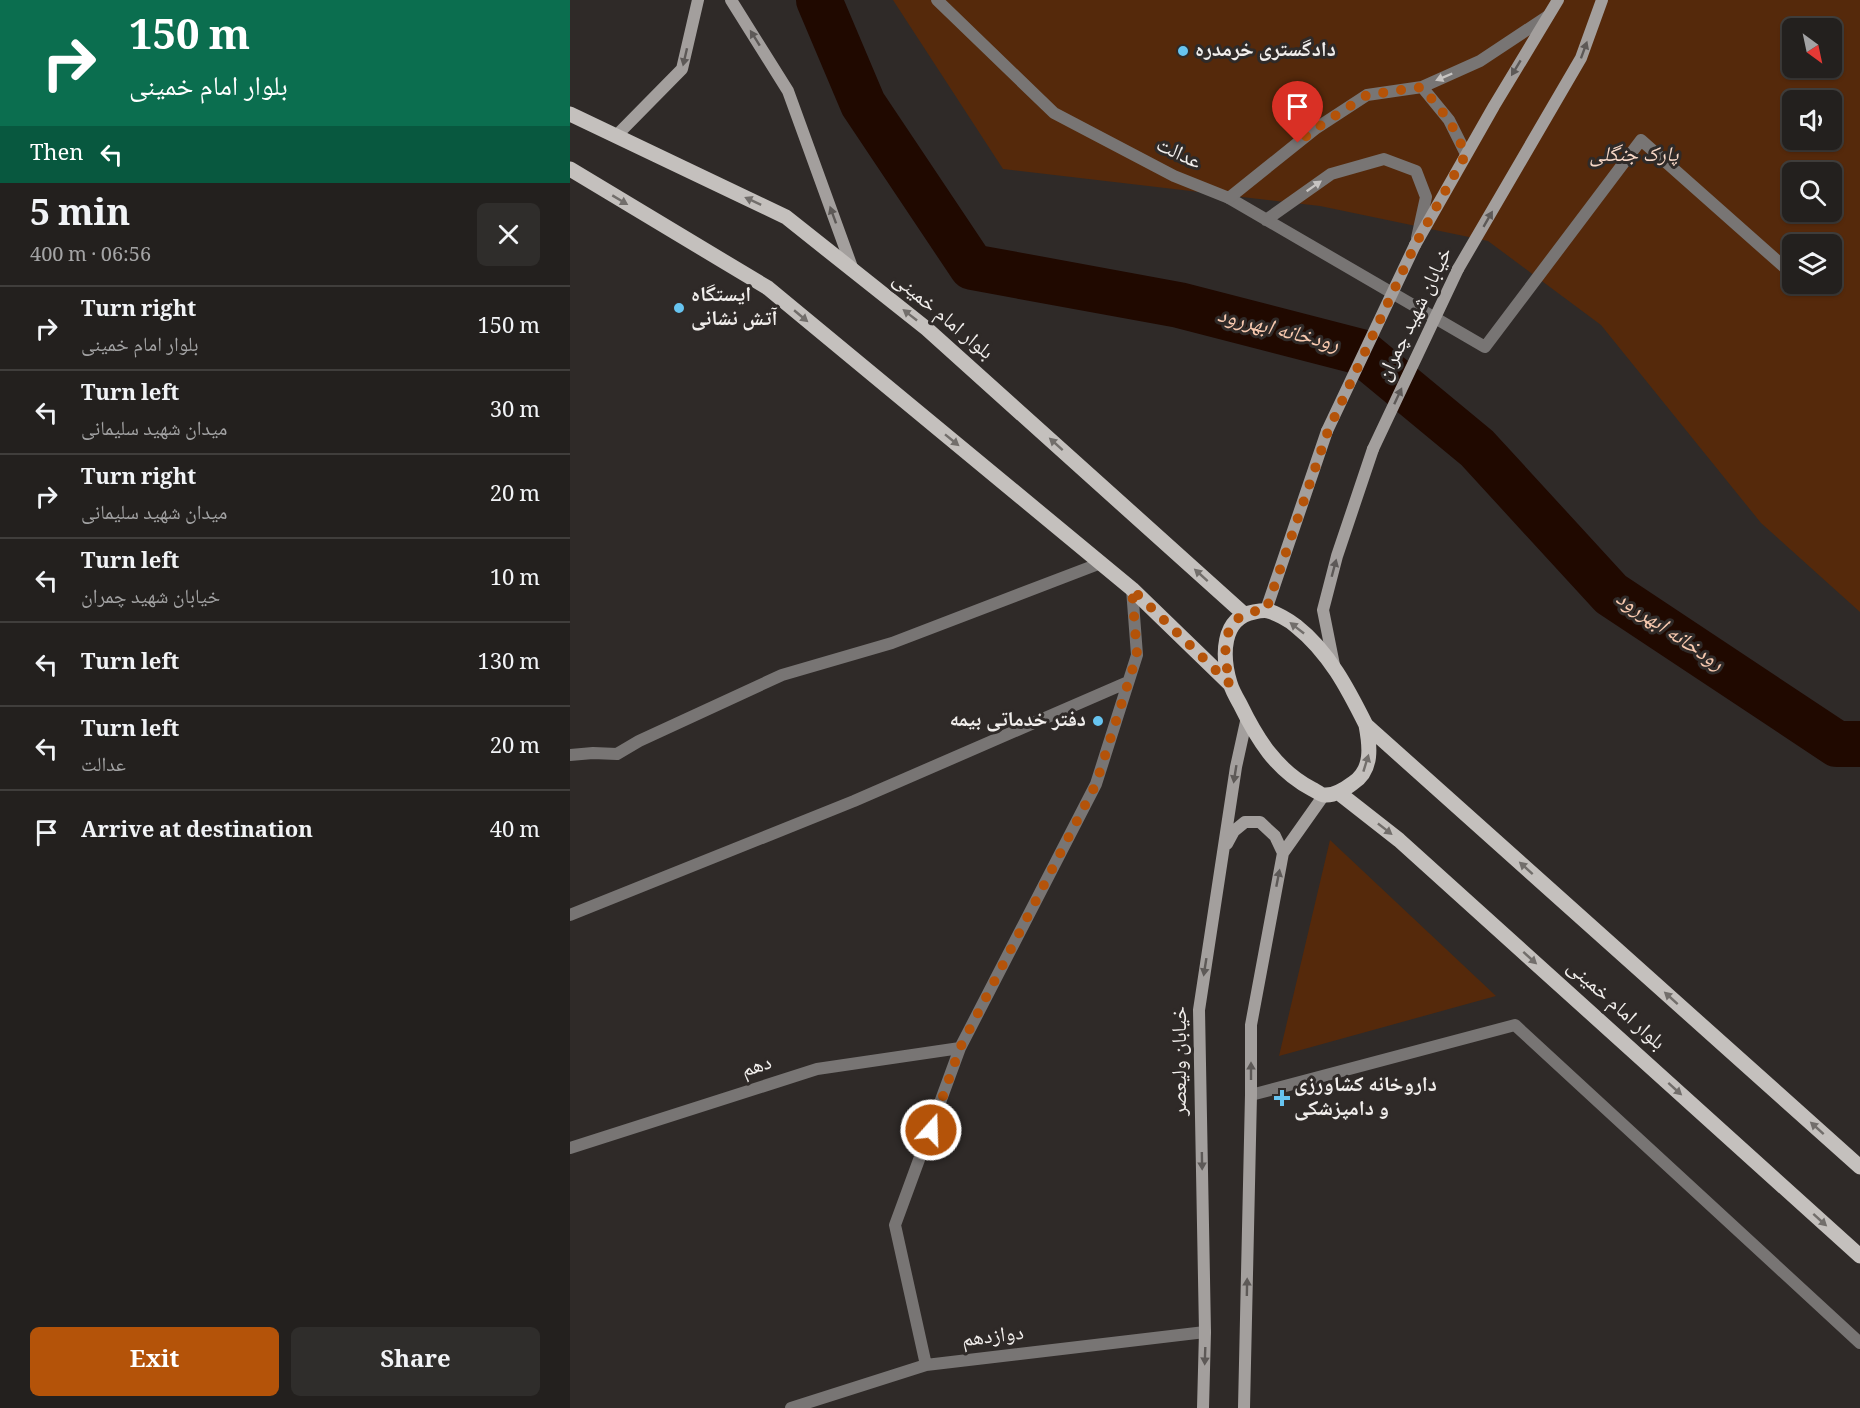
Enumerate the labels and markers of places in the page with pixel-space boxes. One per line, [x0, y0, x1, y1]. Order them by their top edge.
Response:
place label: دادگستری خرمدره [1195, 34, 1336, 69]
marker: دادگستری خرمدره [1176, 44, 1190, 58]
pin [1272, 81, 1323, 143]
place label: ایستگاه آتش نشانی [691, 279, 777, 338]
marker: ایستگاه آتش نشانی [672, 301, 686, 315]
place label: دفتر خدماتی بیمه [949, 704, 1086, 739]
marker: دفتر خدماتی بیمه [1091, 714, 1105, 728]
place label: داروخانه کشاورزی و دامپزشکی [1294, 1069, 1437, 1128]
marker: داروخانه کشاورزی و دامپزشکی [1275, 1091, 1289, 1105]

